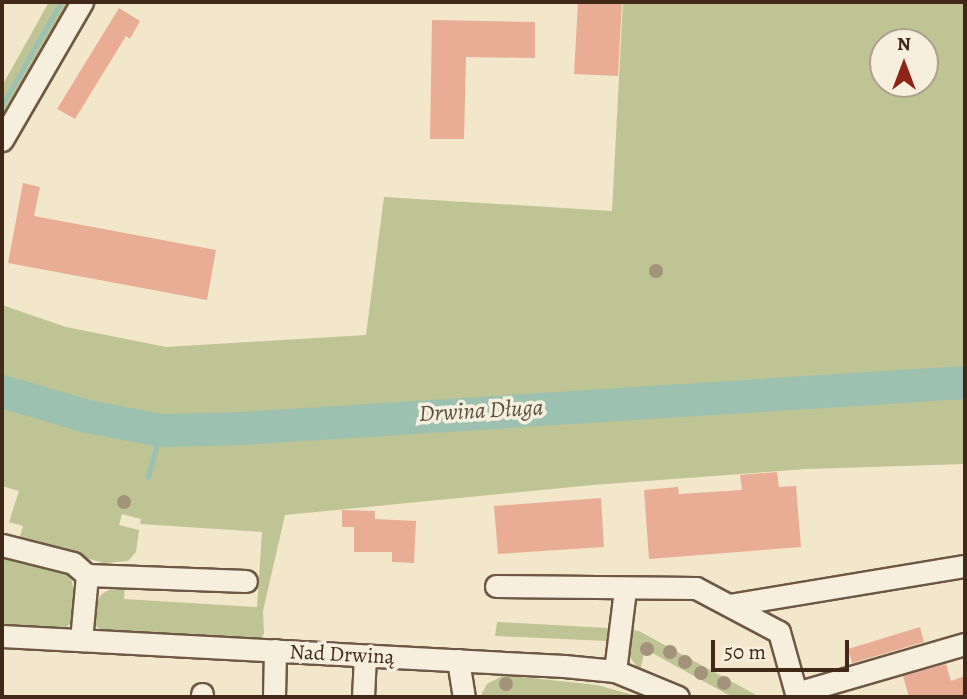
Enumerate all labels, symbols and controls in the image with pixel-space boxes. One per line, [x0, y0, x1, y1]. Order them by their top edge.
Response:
north arrow [869, 28, 939, 98]
text: N [897, 31, 911, 57]
water label: Drwina Długa [418, 394, 544, 428]
scale bar [715, 626, 853, 670]
text: 50 m [724, 638, 766, 666]
street label: Nad Drwiną [289, 639, 395, 669]

